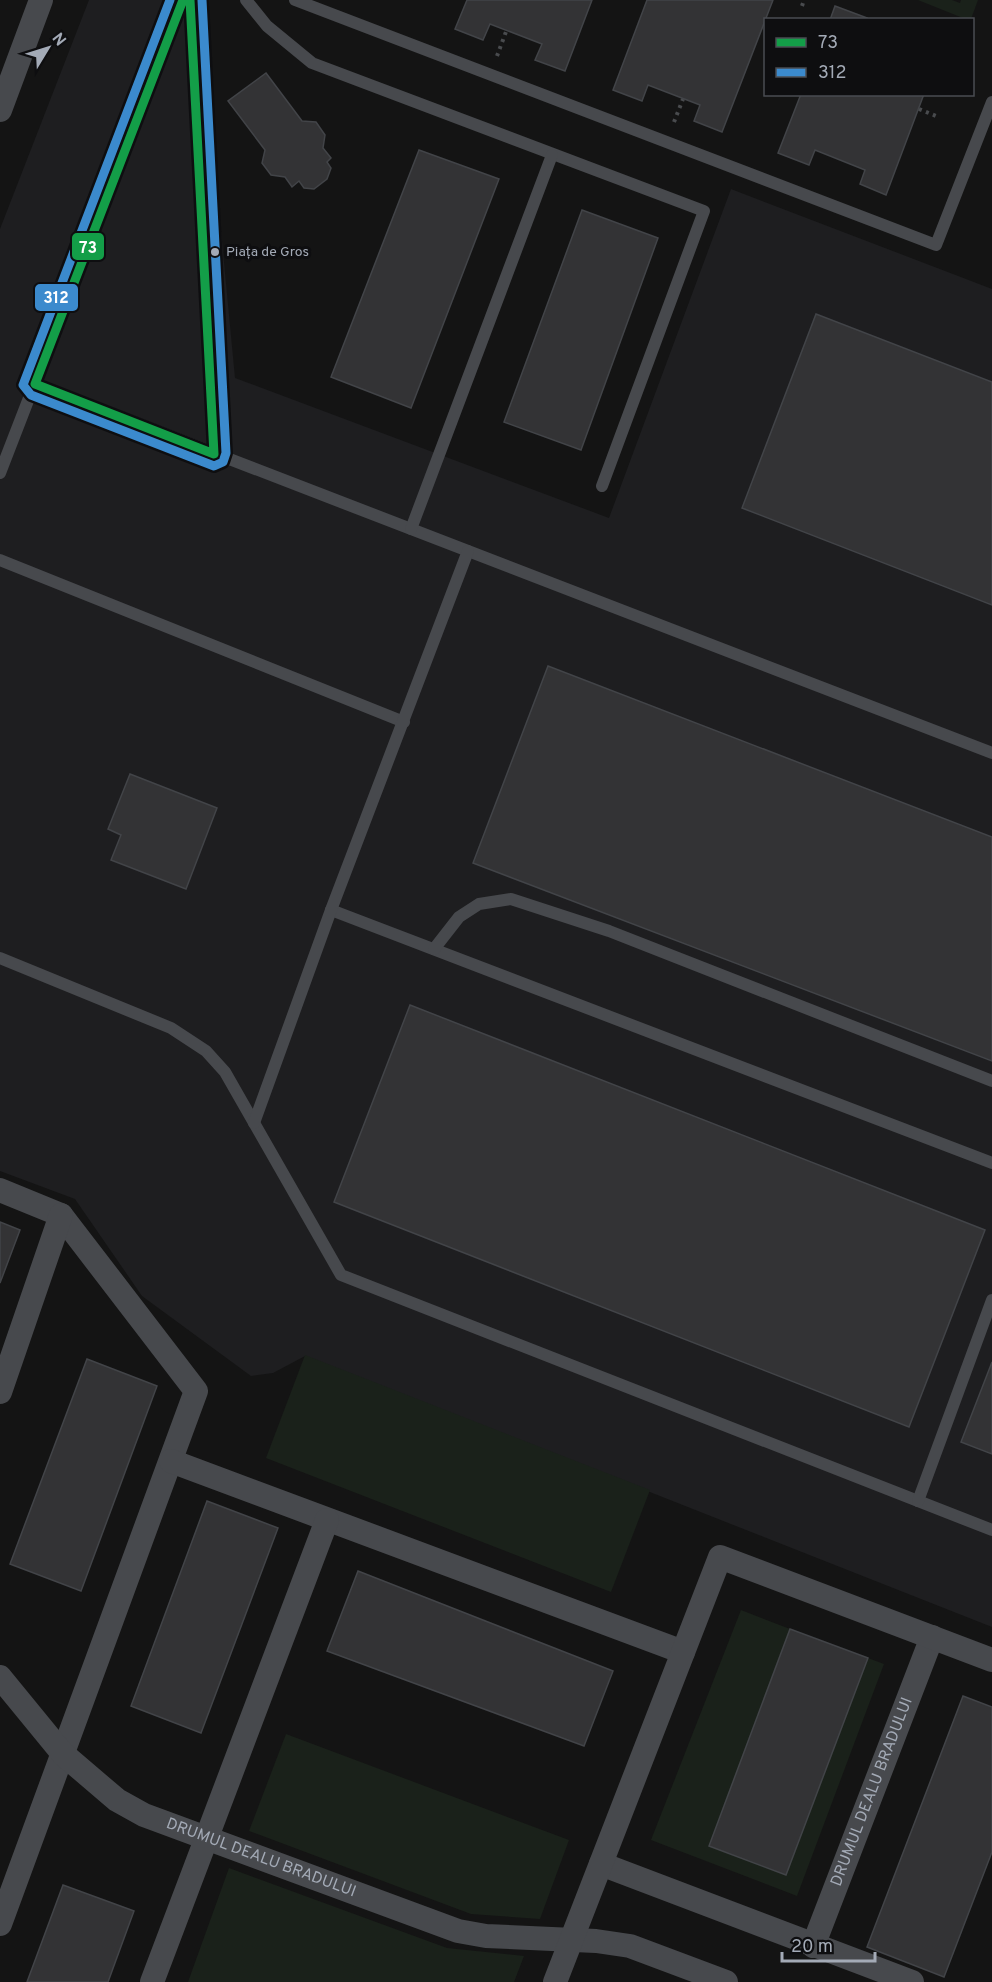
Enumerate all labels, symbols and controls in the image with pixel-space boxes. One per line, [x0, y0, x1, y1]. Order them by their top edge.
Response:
north arrow [18, 18, 78, 78]
legend [764, 18, 974, 96]
text: N [47, 29, 70, 51]
text: 73 [818, 32, 838, 55]
text: 312 [818, 62, 847, 85]
line badge: 73 [71, 232, 105, 261]
text: 73 [79, 239, 97, 259]
place label: Piața de Gros [226, 244, 309, 261]
marker: Piața de Gros [209, 246, 221, 258]
line badge: 312 [34, 283, 79, 312]
text: 312 [43, 289, 69, 309]
street label: DRUMUL DEALU BRADULUI [827, 1695, 918, 1889]
street label: DRUMUL DEALU BRADULUI [163, 1814, 359, 1902]
scale bar [782, 1925, 875, 1963]
text: 20 m [791, 1936, 833, 1959]

